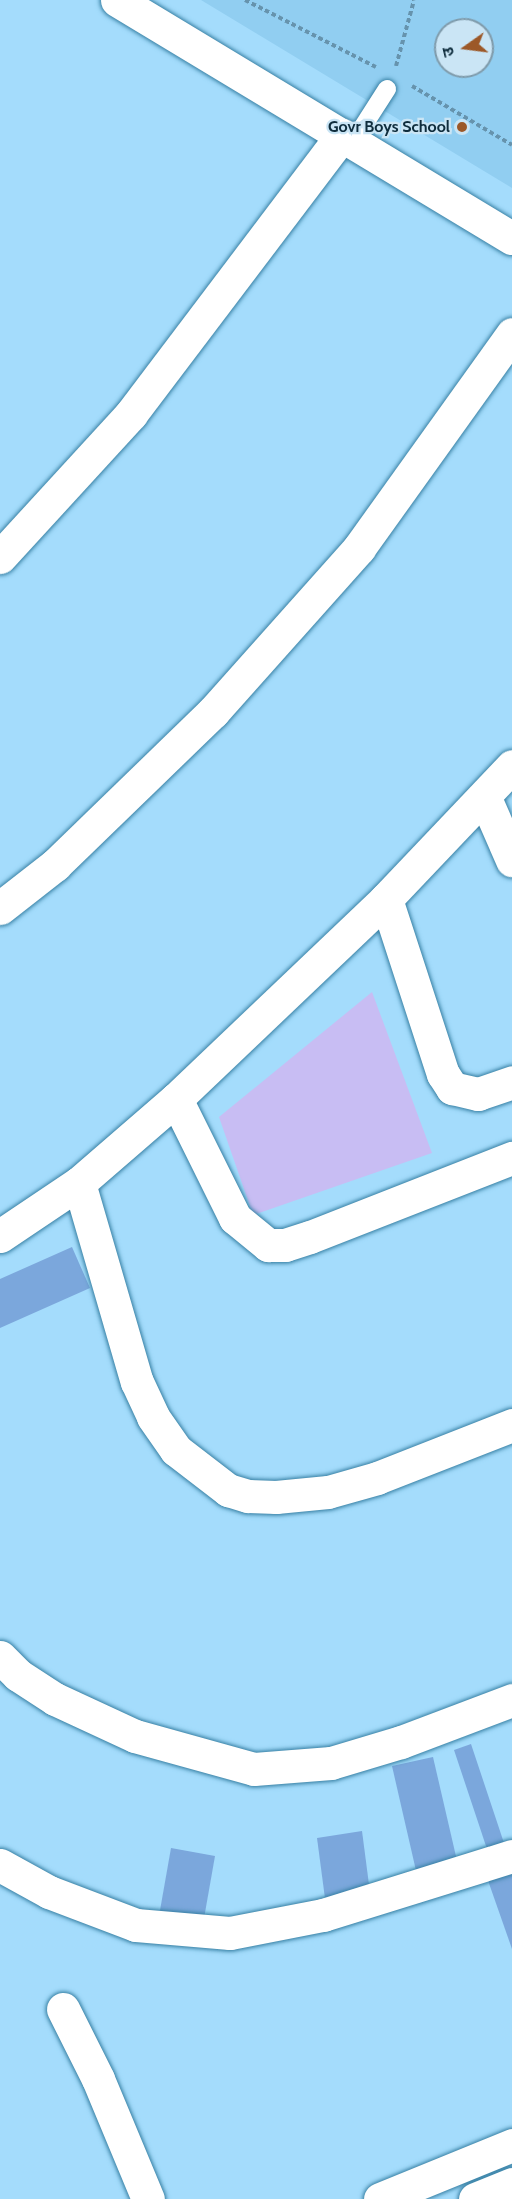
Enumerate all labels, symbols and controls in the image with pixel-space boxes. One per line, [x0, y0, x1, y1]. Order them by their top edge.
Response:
north arrow [434, 18, 494, 78]
text: उ [438, 45, 458, 59]
place label: Govr Boys School [328, 117, 450, 137]
marker: Govr Boys School [455, 120, 469, 134]

